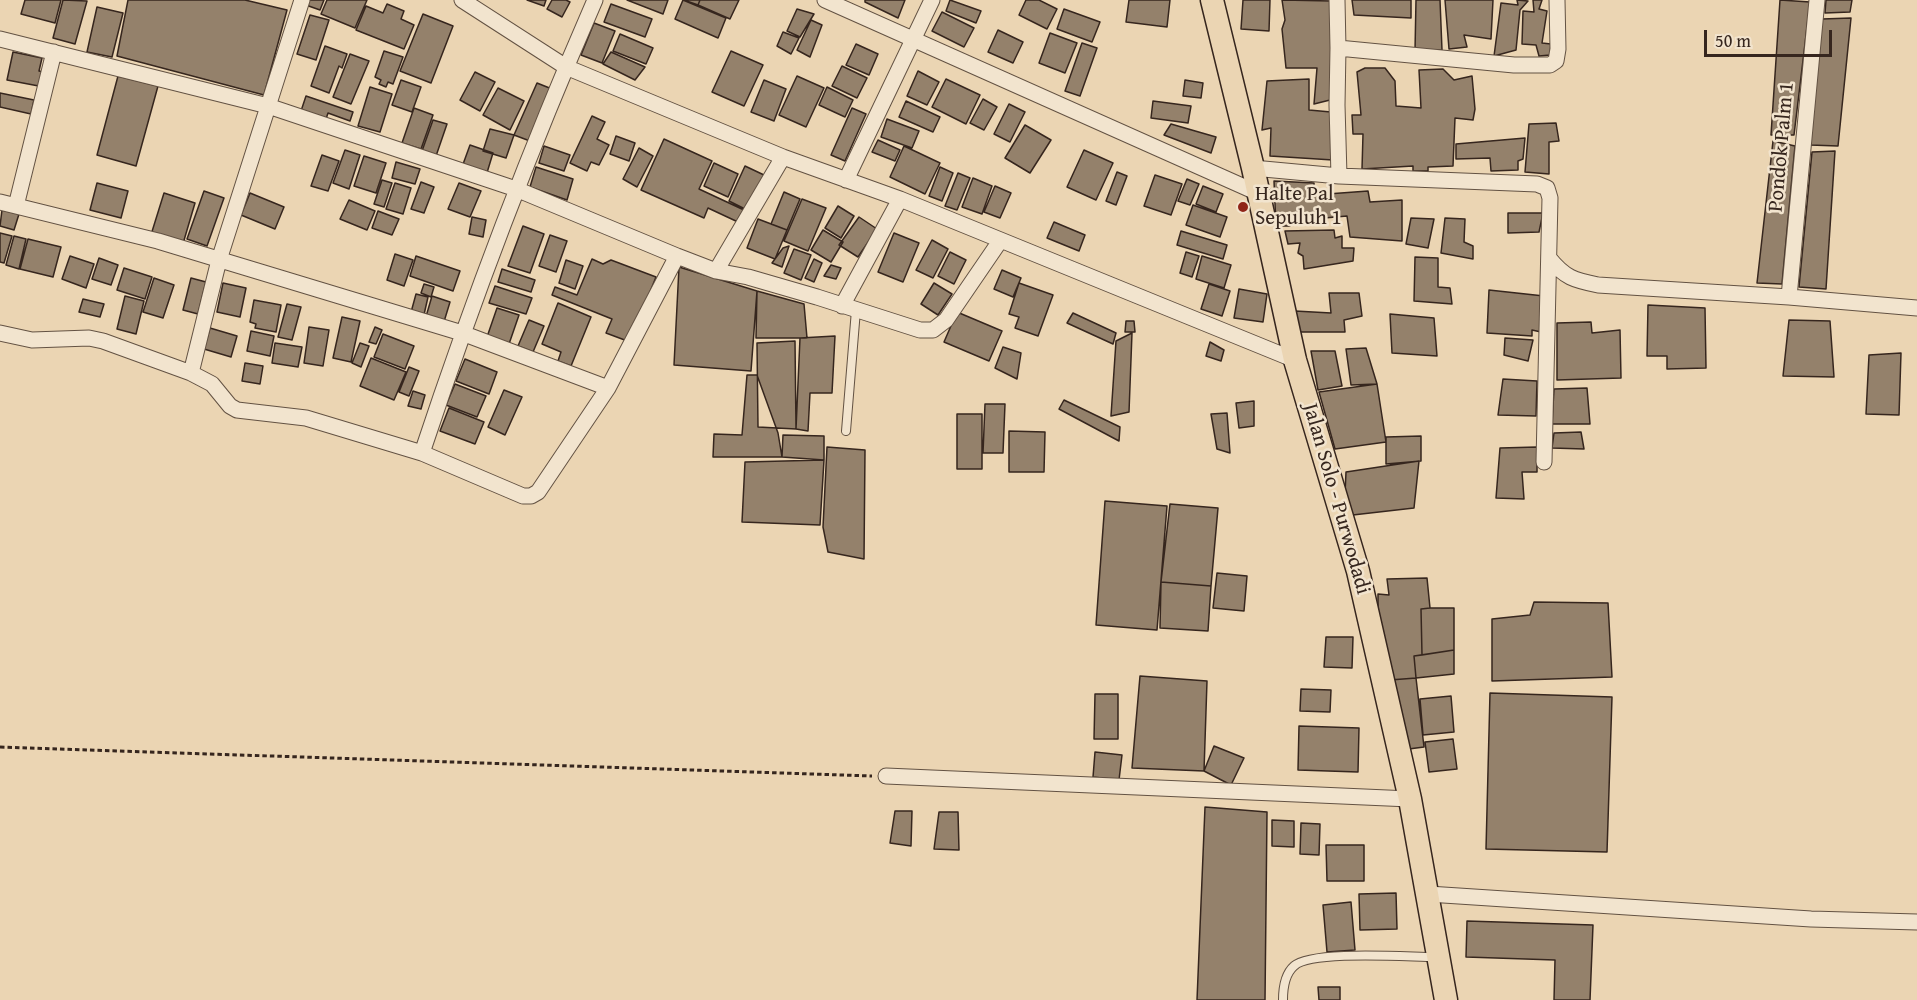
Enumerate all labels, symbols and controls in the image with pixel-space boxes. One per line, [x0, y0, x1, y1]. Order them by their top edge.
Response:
scale bar [1707, 18, 1834, 56]
text: 50 m [1715, 27, 1751, 54]
street label: Pondok Palm 1 [1764, 81, 1800, 213]
place label: Halte Pal Sepuluh 1 [1255, 182, 1342, 232]
marker: Halte Pal Sepuluh 1 [1236, 200, 1250, 214]
street label: Jalan Solo - Purwodadi [1297, 401, 1375, 597]

